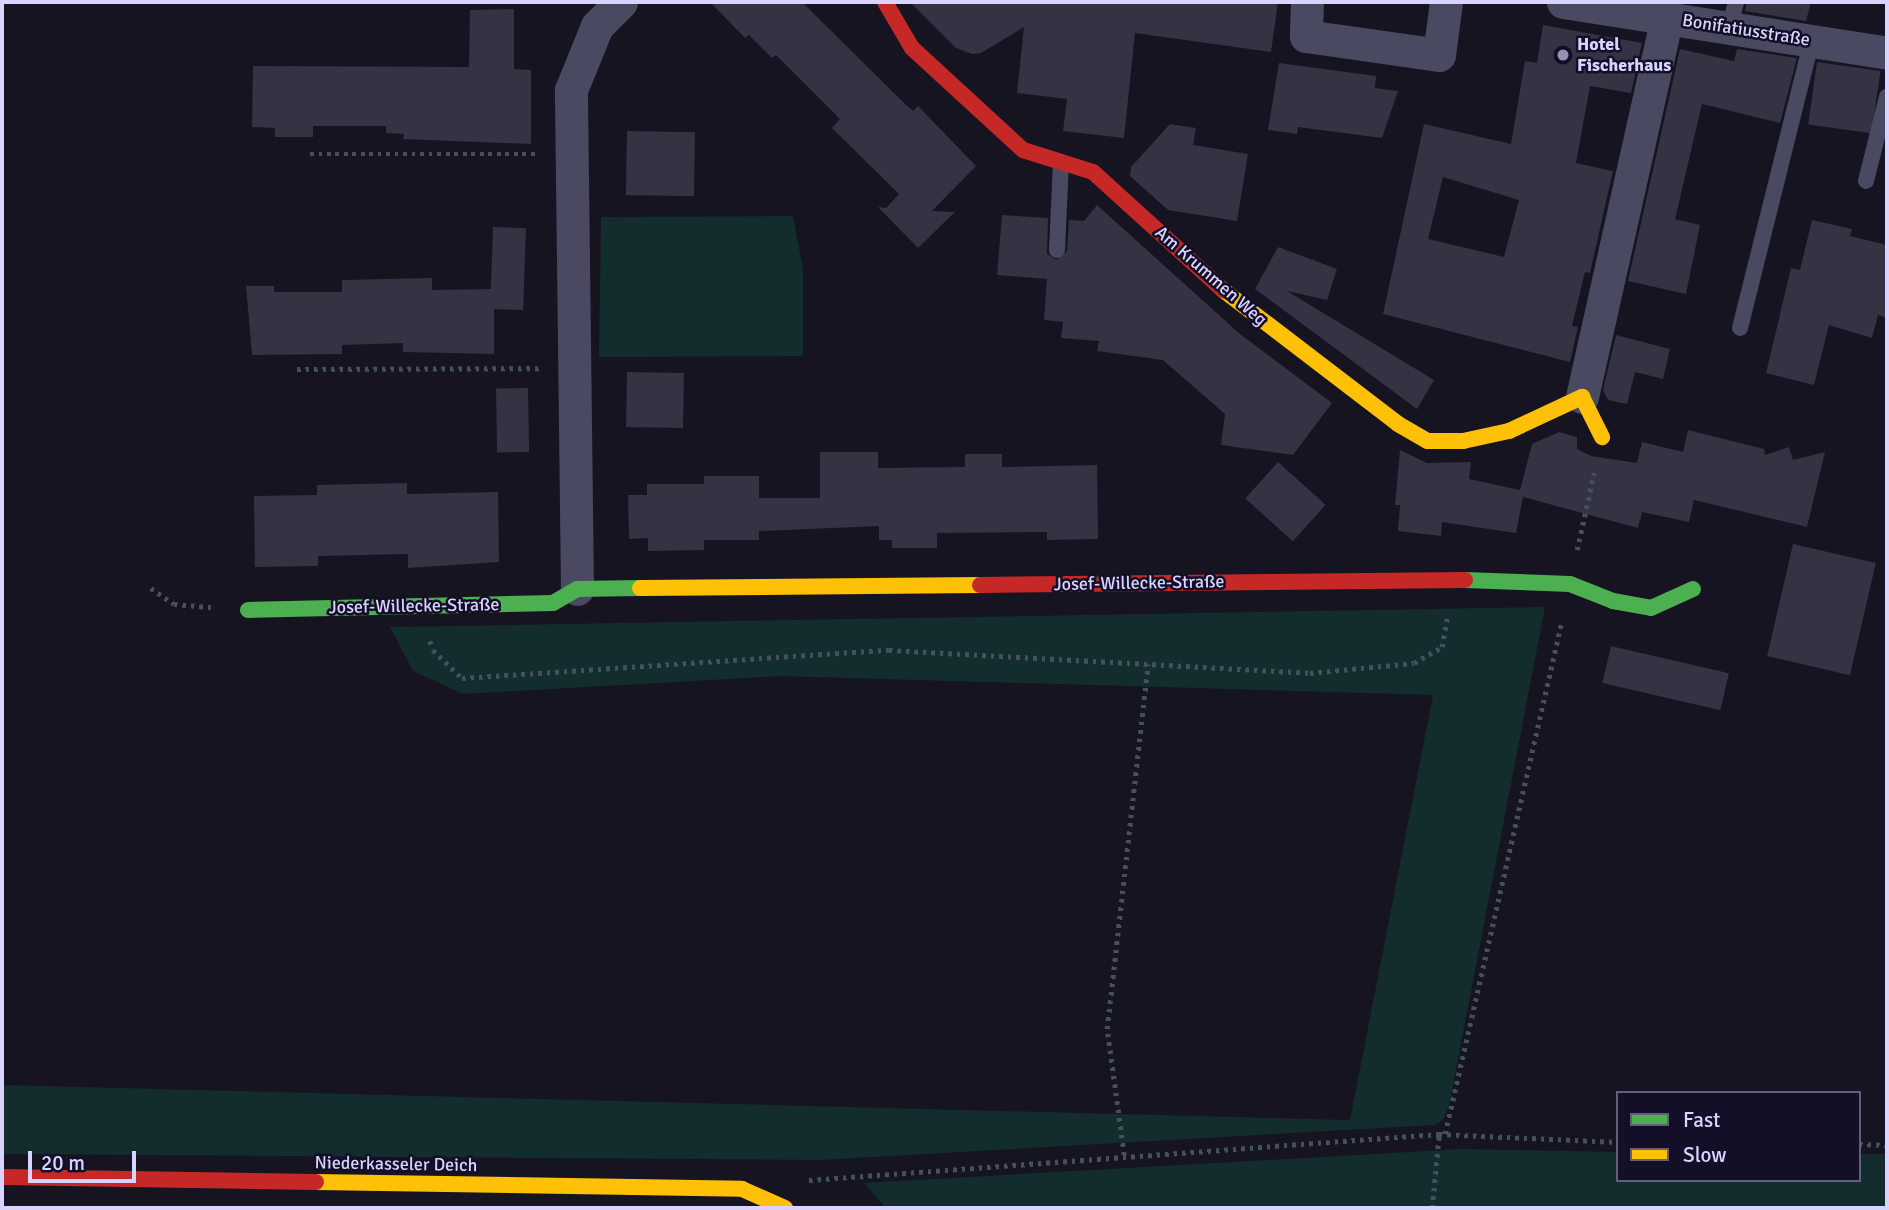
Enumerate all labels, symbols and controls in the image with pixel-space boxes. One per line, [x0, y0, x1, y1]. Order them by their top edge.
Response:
street label: Bonifatiusstraße [1681, 9, 1811, 51]
place label: Hotel Fischerhaus [1577, 34, 1671, 76]
marker: Hotel Fischerhaus [1555, 47, 1571, 63]
street label: Am Krummen Weg [1151, 222, 1271, 330]
street label: Josef-Willecke-Straße [1053, 571, 1225, 595]
street label: Josef-Willecke-Straße [328, 594, 500, 618]
legend [1616, 1091, 1861, 1182]
text: Fast [1683, 1107, 1720, 1133]
scale bar [32, 1136, 140, 1180]
text: Slow [1683, 1142, 1727, 1168]
text: 20 m [41, 1150, 85, 1176]
street label: Niederkasseler Deich [314, 1152, 478, 1176]

